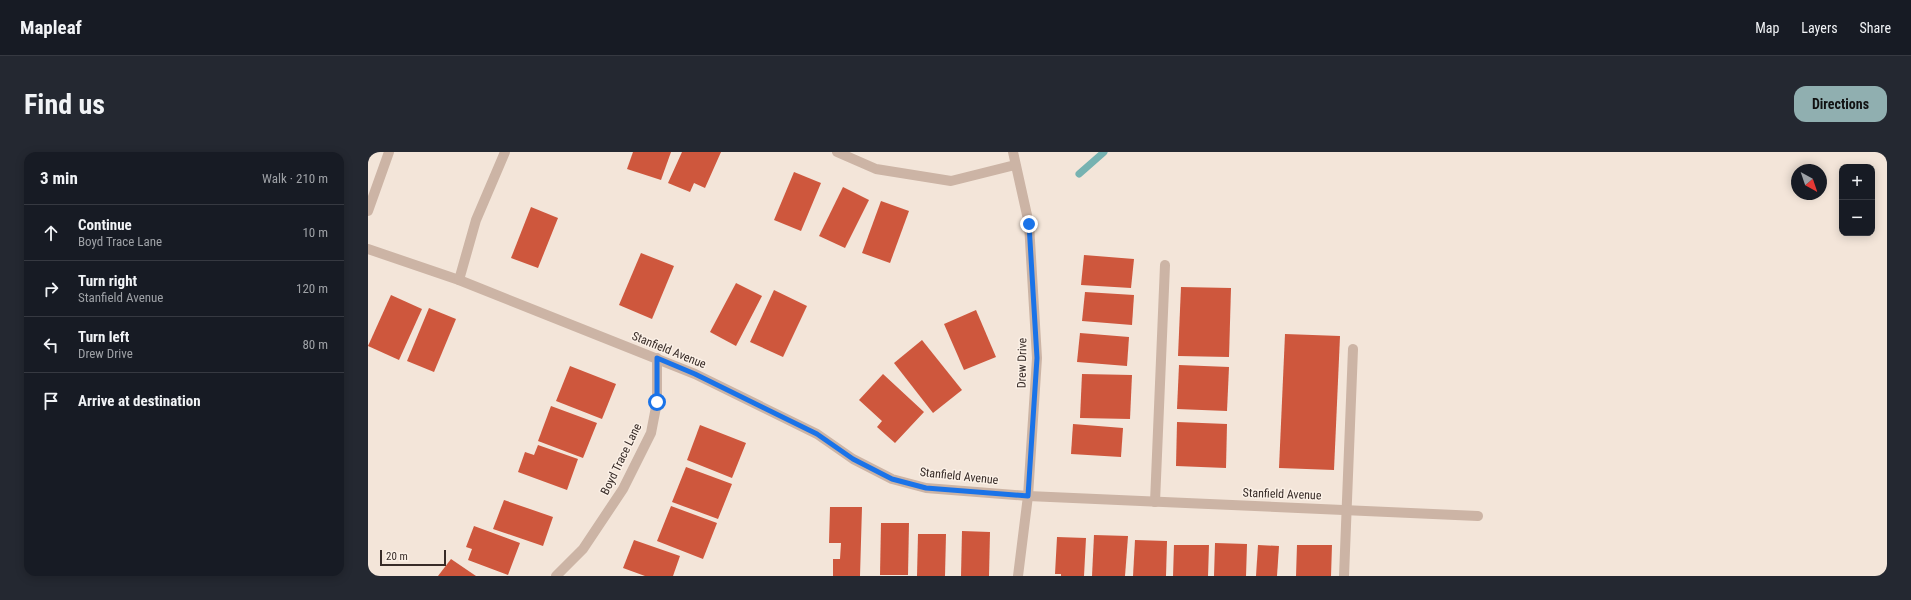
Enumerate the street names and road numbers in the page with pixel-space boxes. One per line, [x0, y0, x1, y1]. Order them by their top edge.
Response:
street label: Stanfield Avenue [630, 329, 709, 371]
street label: Drew Drive [1015, 337, 1029, 388]
street label: Boyd Trace Lane [598, 421, 644, 497]
street label: Stanfield Avenue [919, 465, 999, 487]
street label: Stanfield Avenue [1242, 486, 1322, 502]

